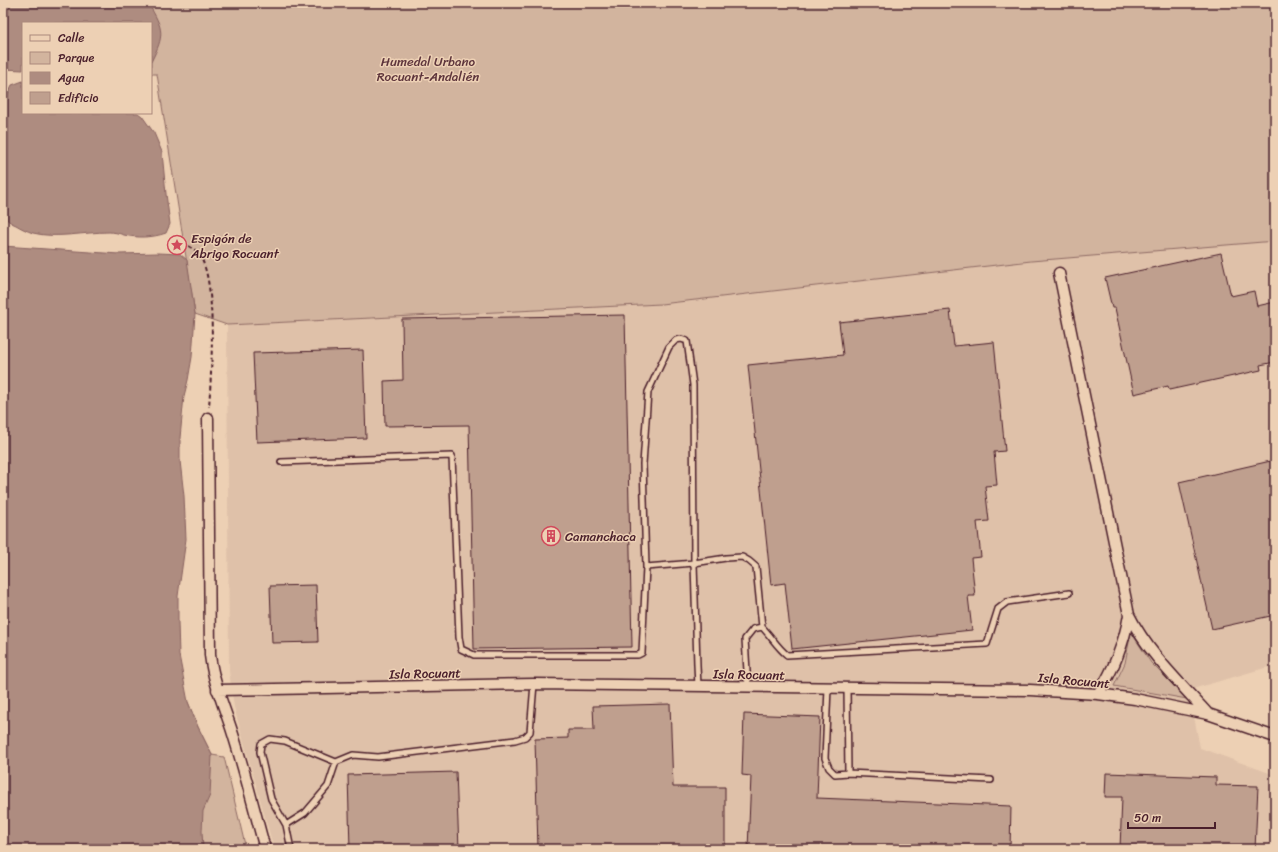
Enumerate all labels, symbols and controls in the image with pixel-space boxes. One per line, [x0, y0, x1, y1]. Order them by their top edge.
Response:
legend [22, 22, 152, 114]
text: Calle [58, 27, 85, 49]
text: Parque [58, 47, 95, 69]
park label: Humedal Urbano Rocuant-Andalién [377, 50, 479, 88]
text: Agua [57, 67, 85, 89]
text: Edificio [58, 87, 98, 109]
place label: Espigón de Abrigo Rocuant [190, 227, 279, 265]
place icon: Espigón de Abrigo Rocuant [166, 234, 188, 256]
building icon: Camanchaca [540, 525, 562, 547]
place label: Camanchaca [565, 525, 636, 548]
street label: Isla Rocuant [388, 661, 461, 686]
street label: Isla Rocuant [712, 662, 785, 687]
street label: Isla Rocuant [1036, 666, 1111, 695]
scale bar [1128, 804, 1215, 830]
text: 50 m [1134, 807, 1161, 829]

